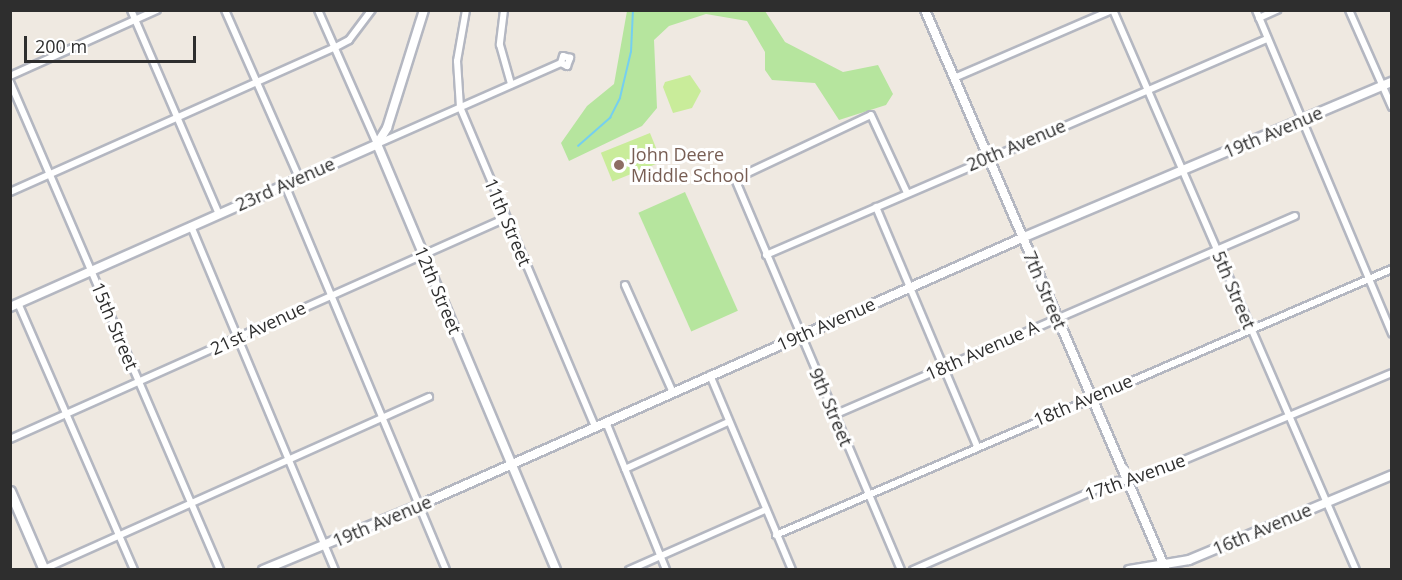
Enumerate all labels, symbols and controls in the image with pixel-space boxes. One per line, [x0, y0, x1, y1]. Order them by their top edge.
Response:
scale bar [27, 24, 200, 62]
text: 200 m [35, 34, 87, 58]
street label: 19th Avenue [1220, 101, 1326, 163]
street label: 20th Avenue [963, 114, 1069, 176]
place label: John Deere Middle School [631, 144, 749, 186]
street label: 23rd Avenue [232, 153, 338, 215]
marker: John Deere Middle School [612, 158, 626, 172]
street label: 11th Street [480, 175, 536, 269]
street label: 12th Street [410, 243, 466, 337]
street label: 7th Street [1019, 248, 1071, 332]
street label: 5th Street [1208, 248, 1260, 332]
street label: 15th Street [87, 279, 143, 373]
street label: 19th Avenue [773, 293, 879, 355]
street label: 21st Avenue [207, 296, 309, 360]
street label: 18th Avenue A [922, 315, 1042, 385]
street label: 9th Street [805, 365, 857, 449]
street label: 18th Avenue [1030, 369, 1136, 431]
street label: 17th Avenue [1082, 449, 1188, 505]
street label: 19th Avenue [329, 490, 435, 552]
street label: 16th Avenue [1209, 498, 1315, 560]

